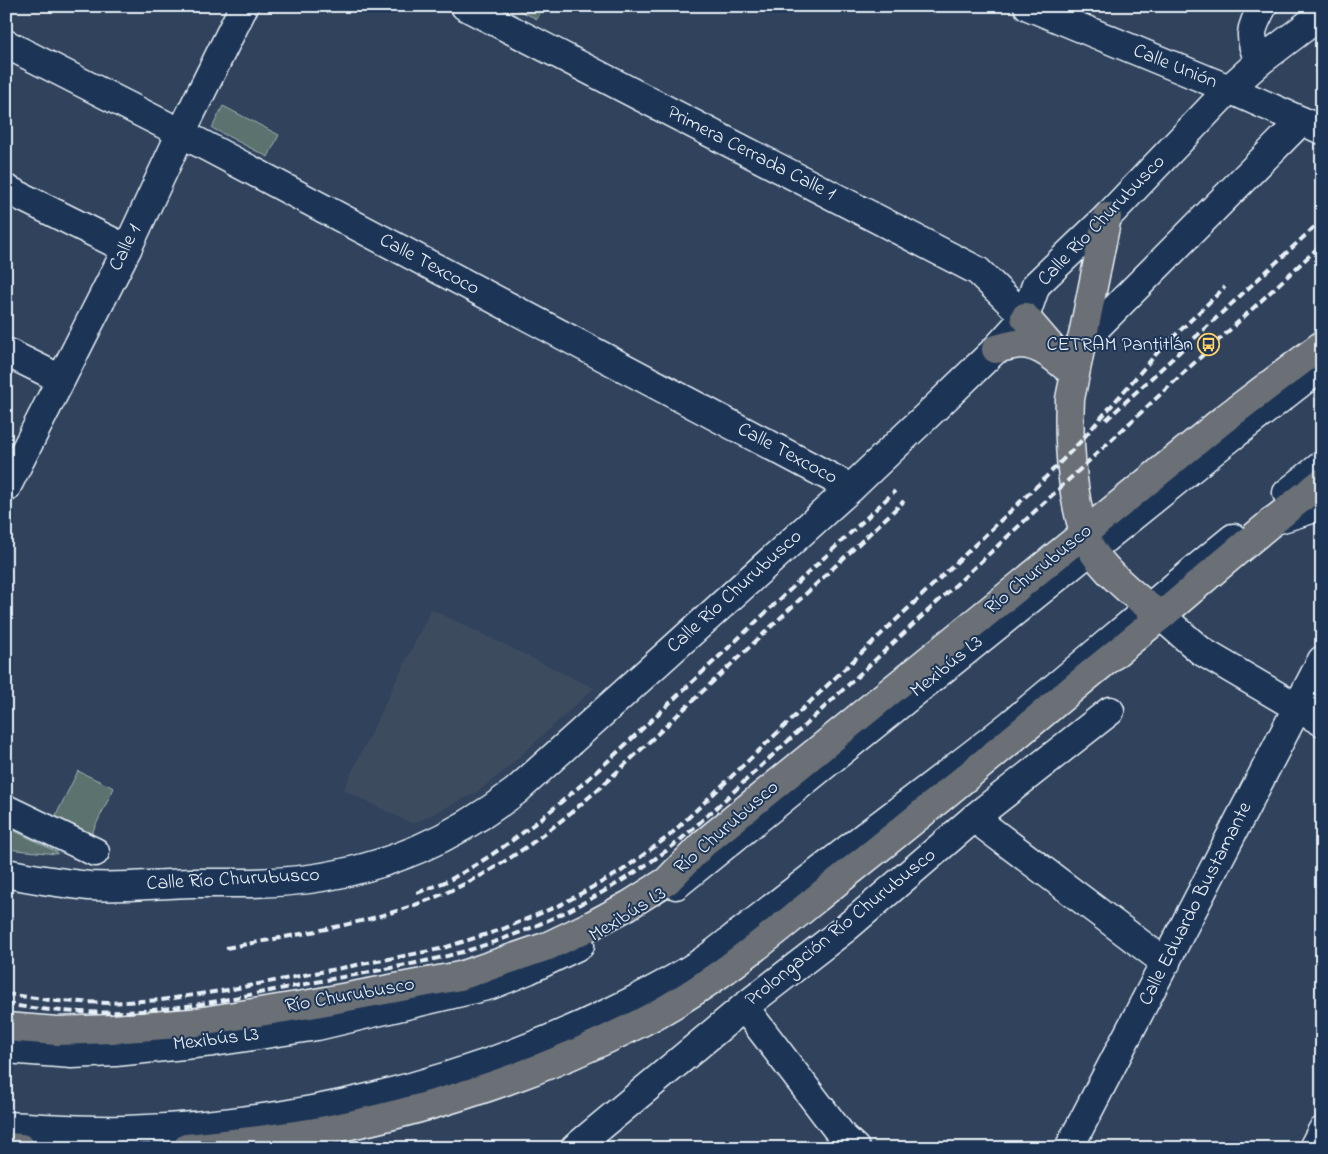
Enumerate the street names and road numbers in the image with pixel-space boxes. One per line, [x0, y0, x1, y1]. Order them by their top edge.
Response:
street label: Calle Unión [1128, 37, 1222, 97]
street label: Primera Cerrada Calle 1 [662, 99, 840, 209]
street label: Calle Río Churubusco [1031, 149, 1173, 293]
street label: Calle 1 [102, 220, 150, 276]
street label: Calle Texcoco [374, 226, 484, 304]
street label: Calle Texcoco [732, 415, 842, 493]
street label: Río Churubusco [979, 518, 1099, 622]
street label: Calle Río Churubusco [661, 523, 809, 661]
street label: Mexibús L3 [904, 629, 990, 705]
street label: Río Churubusco [668, 774, 786, 882]
street label: Calle Eduardo Bustamante [1132, 797, 1260, 1011]
street label: Prolongación Río Churubusco [739, 842, 943, 1015]
street label: Calle Río Churubusco [146, 861, 320, 899]
street label: Mexibús L3 [584, 880, 672, 950]
street label: Río Churubusco [283, 970, 417, 1022]
street label: Mexibús L3 [171, 1020, 261, 1060]

